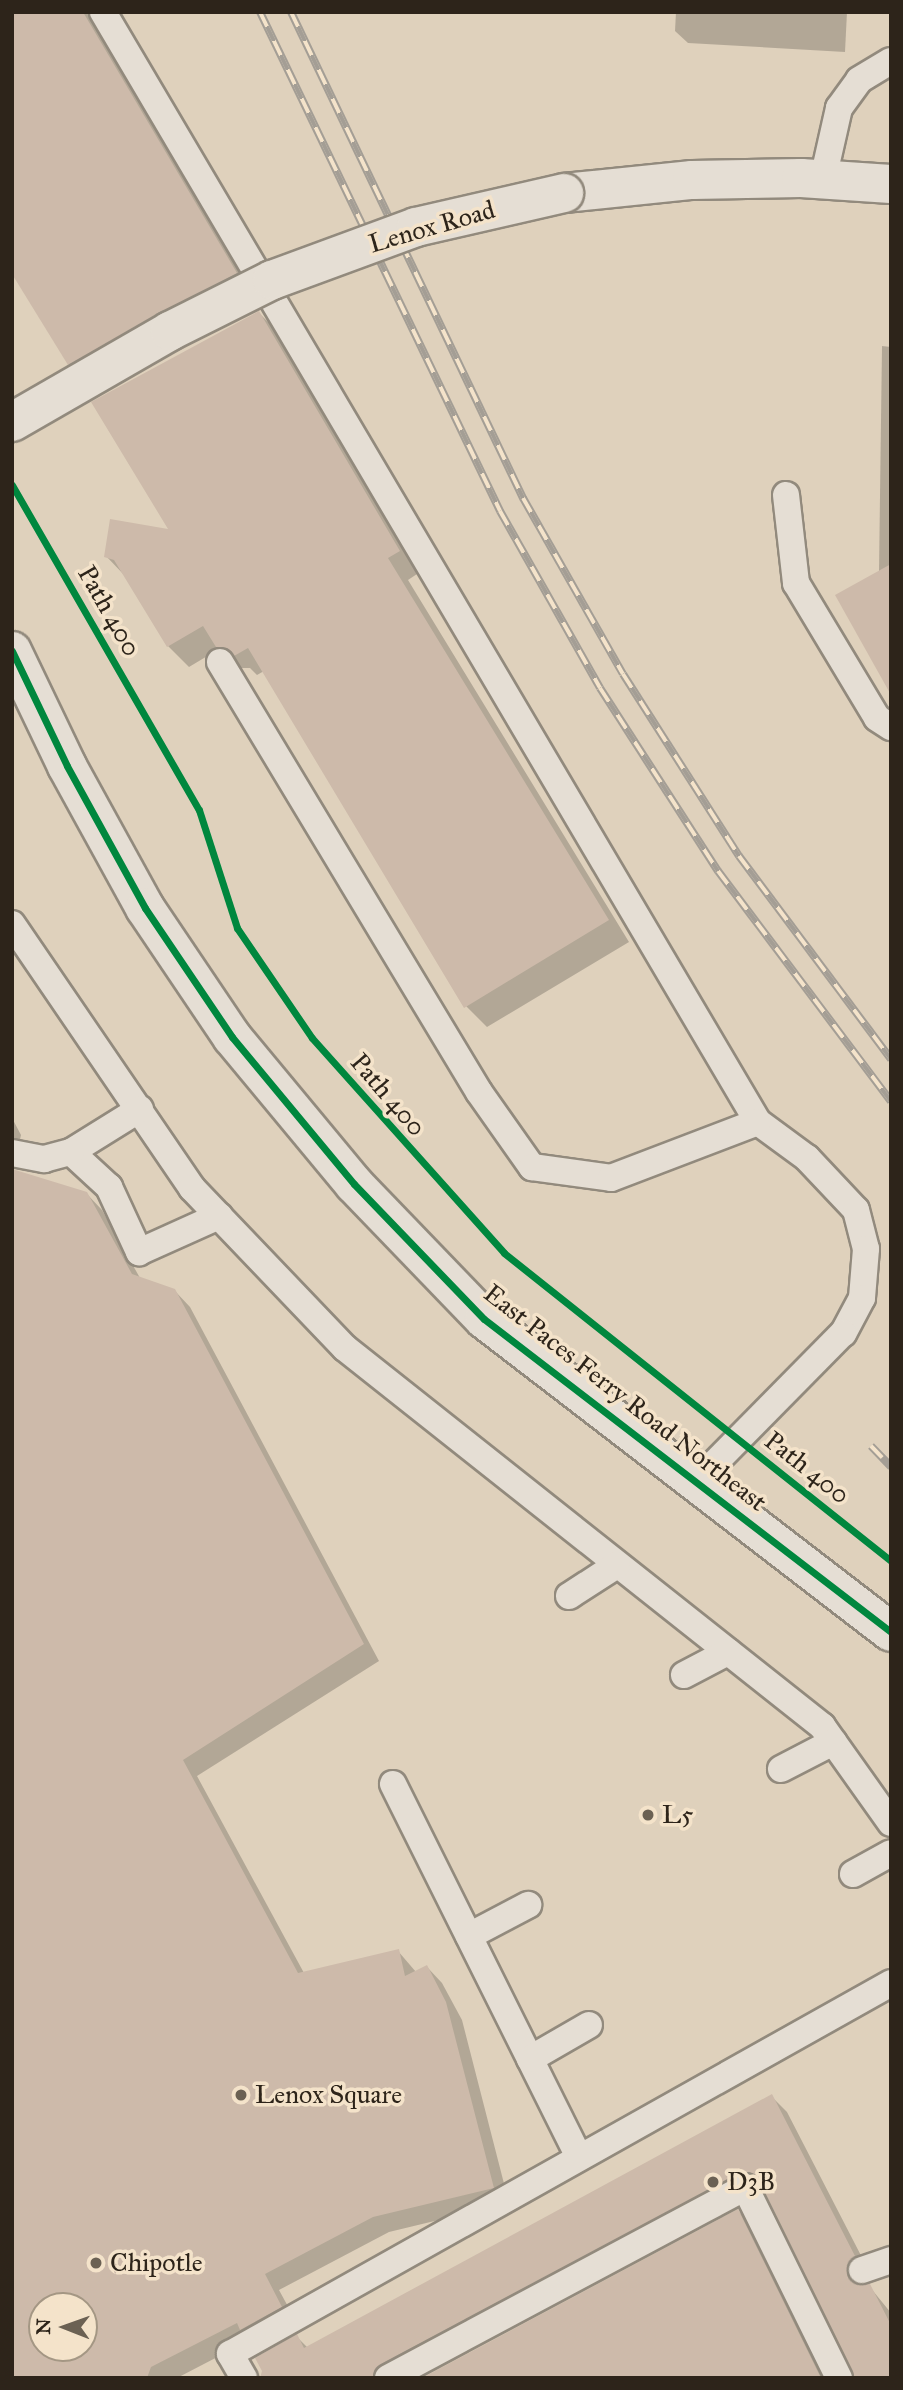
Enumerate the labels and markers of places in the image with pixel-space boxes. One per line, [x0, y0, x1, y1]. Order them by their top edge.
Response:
place label: L5 [662, 1799, 693, 1831]
marker: L5 [640, 1807, 656, 1823]
place label: Lenox Square [255, 2079, 402, 2111]
marker: Lenox Square [233, 2087, 249, 2103]
place label: D3B [727, 2166, 775, 2198]
marker: D3B [705, 2174, 721, 2190]
place label: Chipotle [110, 2247, 203, 2279]
marker: Chipotle [88, 2255, 104, 2271]

